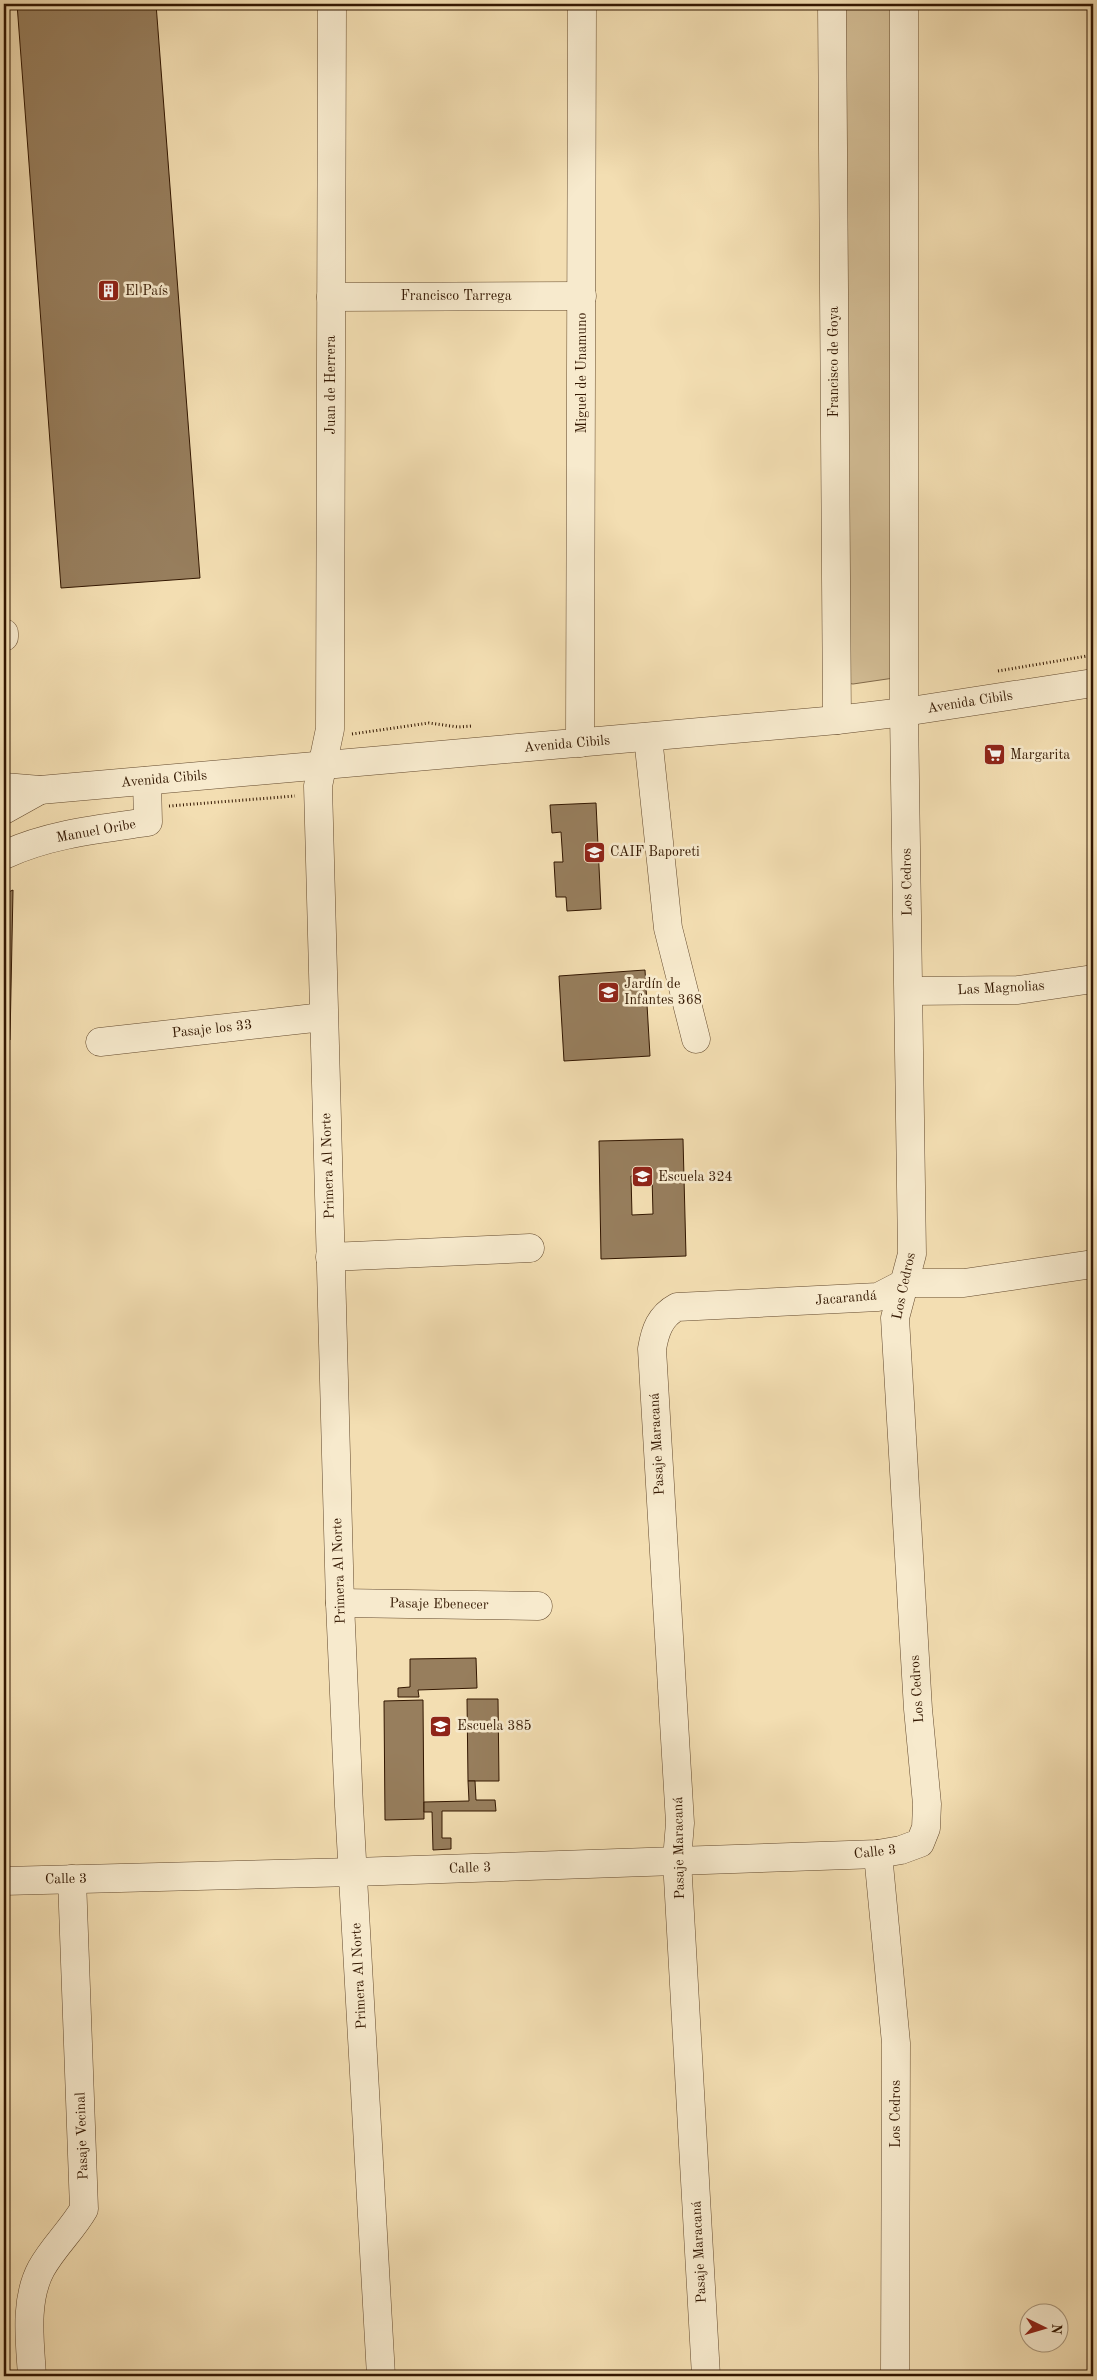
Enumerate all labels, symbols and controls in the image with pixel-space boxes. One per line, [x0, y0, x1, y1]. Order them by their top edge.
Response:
building icon: El País [97, 279, 121, 303]
place label: El País [125, 284, 168, 298]
street label: Francisco Tarrega [400, 289, 512, 303]
street label: Francisco de Goya [827, 306, 841, 418]
street label: Miguel de Unamuno [575, 313, 589, 433]
street label: Juan de Herrera [324, 335, 338, 435]
street label: Avenida Cibils [926, 688, 1014, 716]
street label: Avenida Cibils [523, 733, 611, 755]
supermarket icon: Margarita [982, 743, 1006, 767]
place label: Margarita [1010, 748, 1070, 762]
street label: Avenida Cibils [120, 768, 208, 790]
street label: Manuel Oribe [55, 817, 137, 845]
school or university icon: CAIF Baporeti [582, 840, 606, 864]
place label: CAIF Baporeti [610, 845, 700, 859]
street label: Los Cedros [899, 848, 915, 916]
place label: Jardín de Infantes 368 [624, 977, 702, 1007]
street label: Las Magnolias [957, 979, 1045, 997]
school or university icon: Jardín de Infantes 368 [596, 980, 620, 1004]
street label: Pasaje los 33 [171, 1018, 253, 1040]
street label: Primera Al Norte [319, 1113, 337, 1219]
school or university icon: Escuela 324 [630, 1165, 654, 1189]
place label: Escuela 324 [658, 1170, 733, 1184]
street label: Los Cedros [890, 1251, 918, 1321]
street label: Jacarandá [815, 1288, 878, 1308]
street label: Pasaje Maracaná [647, 1392, 667, 1496]
street label: Primera Al Norte [330, 1518, 348, 1624]
street label: Pasaje Ebenecer [389, 1596, 489, 1612]
street label: Los Cedros [908, 1654, 926, 1724]
school or university icon: Escuela 385 [429, 1714, 453, 1738]
place label: Escuela 385 [457, 1719, 532, 1733]
street label: Pasaje Maracaná [671, 1797, 687, 1899]
street label: Calle 3 [853, 1843, 897, 1861]
street label: Calle 3 [449, 1860, 491, 1876]
street label: Calle 3 [45, 1872, 87, 1886]
street label: Primera Al Norte [349, 1923, 369, 2029]
street label: Los Cedros [889, 2080, 903, 2148]
street label: Pasaje Vecinal [73, 2092, 91, 2180]
street label: Pasaje Maracaná [689, 2200, 709, 2304]
north arrow [1020, 2302, 1070, 2352]
text: N [1048, 2323, 1063, 2335]

